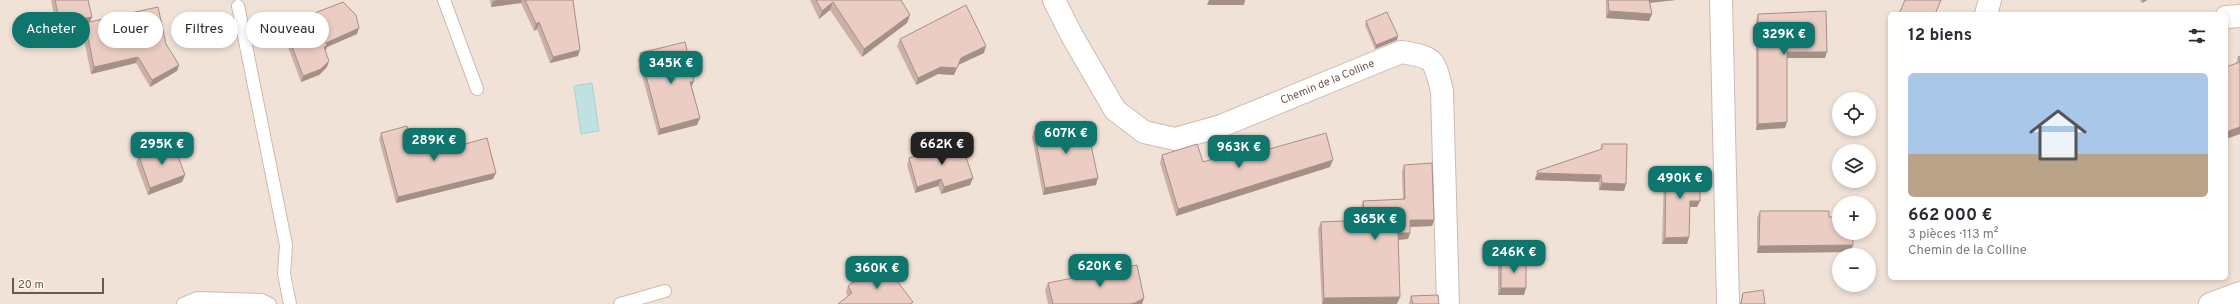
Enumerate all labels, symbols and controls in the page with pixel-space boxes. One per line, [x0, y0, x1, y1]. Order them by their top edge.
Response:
chip: Acheter [12, 12, 90, 48]
chip: Louer [98, 12, 163, 48]
chip: Filtres [171, 12, 238, 48]
chip: Nouveau [246, 12, 329, 48]
pin: 329K € [1751, 22, 1817, 56]
text: 12 biens [1908, 25, 1972, 47]
icon: filters [2186, 25, 2208, 47]
text: 329K € [1762, 27, 1806, 43]
pin: 345K € [638, 51, 704, 85]
text: 345K € [649, 56, 693, 72]
street label: Chemin de la Colline [1278, 57, 1377, 108]
map controls [1832, 92, 1876, 292]
button: locate [1832, 92, 1876, 136]
icon: home [2022, 99, 2094, 171]
pin: 607K € [1033, 121, 1099, 155]
text: 607K € [1044, 126, 1088, 142]
pin: 289K € [401, 128, 467, 162]
pin: 295K € [129, 132, 195, 166]
pin: 662K € [909, 132, 975, 166]
text: 289K € [412, 133, 456, 149]
pin: 963K € [1206, 135, 1272, 169]
text: 295K € [140, 137, 184, 153]
text: 662K € [920, 137, 964, 153]
text: 963K € [1217, 140, 1261, 156]
button: layers [1832, 144, 1876, 188]
pin: 490K € [1647, 166, 1713, 200]
text: 490K € [1657, 171, 1703, 187]
button: + [1832, 196, 1876, 240]
text: 662 000 € [1908, 205, 1992, 227]
pin: 365K € [1342, 207, 1408, 241]
text: 365K € [1353, 212, 1397, 228]
text: 3 pièces · 113 m² [1908, 227, 1999, 243]
pin: 246K € [1481, 240, 1547, 274]
text: Chemin de la Colline [1908, 243, 2027, 259]
text: 246K € [1491, 245, 1537, 261]
button: − [1832, 248, 1876, 292]
pin: 620K € [1067, 254, 1133, 288]
pin: 360K € [844, 256, 910, 290]
text: 620K € [1077, 259, 1123, 275]
text: 360K € [854, 261, 900, 277]
scale bar [12, 276, 104, 295]
text: 20 m [18, 278, 44, 292]

